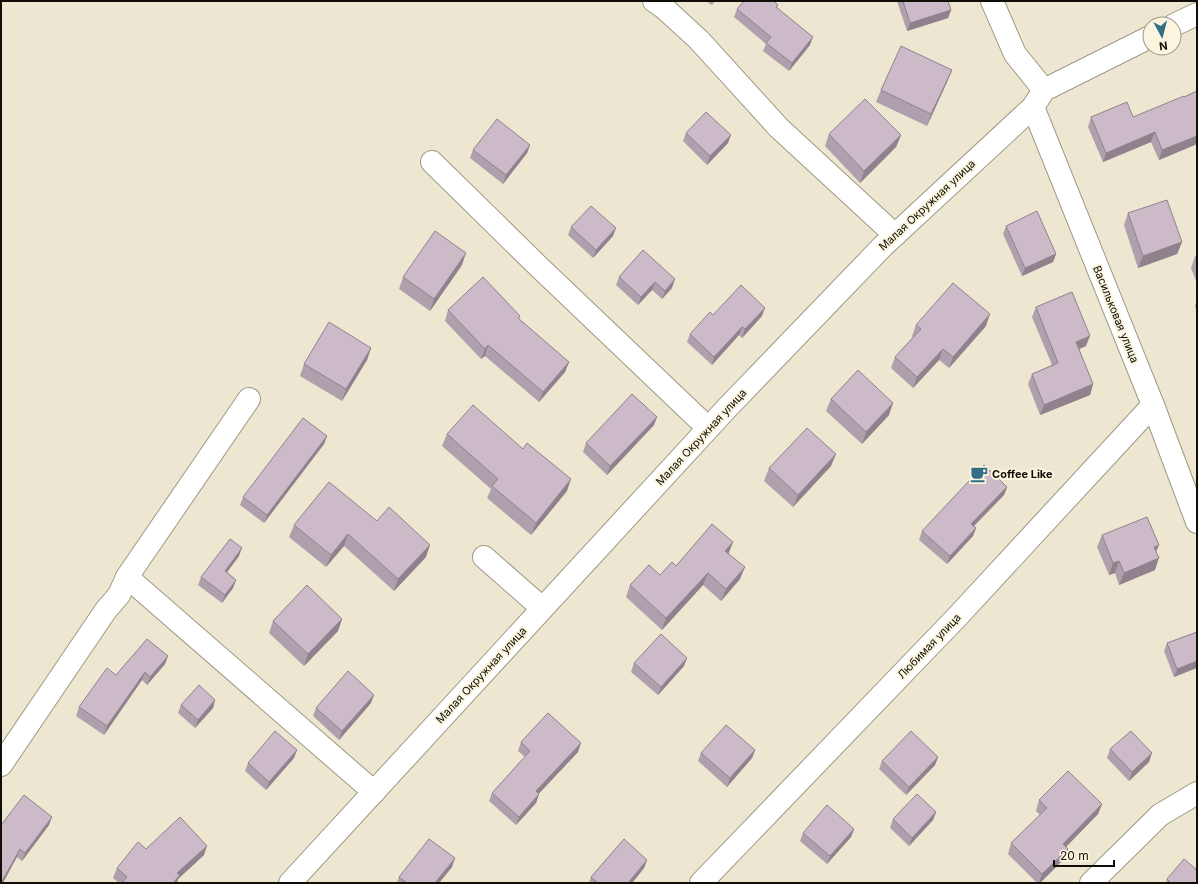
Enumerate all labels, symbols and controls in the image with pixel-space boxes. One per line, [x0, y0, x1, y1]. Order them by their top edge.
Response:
north arrow [1142, 16, 1182, 56]
text: N [1158, 38, 1168, 53]
street label: Малая Окружная улица [876, 157, 978, 253]
street label: Васильковая улица [1090, 263, 1142, 365]
street label: Малая Окружная улица [653, 386, 749, 488]
cafe icon: Coffee Like [969, 464, 989, 484]
place label: Coffee Like [992, 467, 1053, 481]
street label: Любимая улица [894, 610, 964, 682]
street label: Малая Окружная улица [433, 624, 529, 726]
scale bar [1054, 842, 1114, 868]
text: 20 m [1060, 848, 1089, 863]

